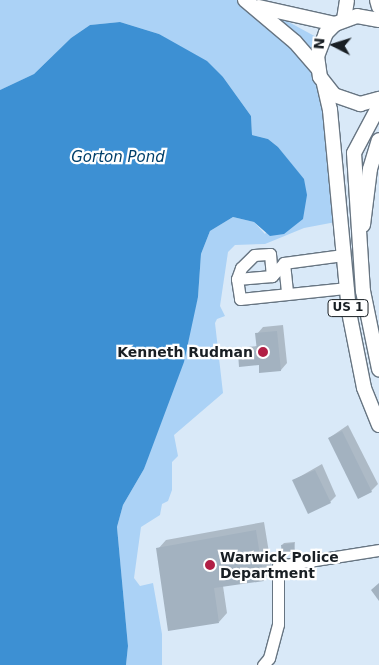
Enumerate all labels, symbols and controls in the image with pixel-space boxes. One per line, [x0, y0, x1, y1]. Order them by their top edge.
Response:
north arrow [309, 20, 359, 70]
text: N [311, 37, 328, 50]
water label: Gorton Pond [71, 149, 165, 167]
road number: US 1 [327, 298, 369, 318]
place label: Kenneth Rudman [117, 344, 253, 360]
marker: Kenneth Rudman [257, 346, 269, 358]
place label: Warwick Police Department [220, 549, 339, 582]
marker: Warwick Police Department [204, 559, 216, 571]

